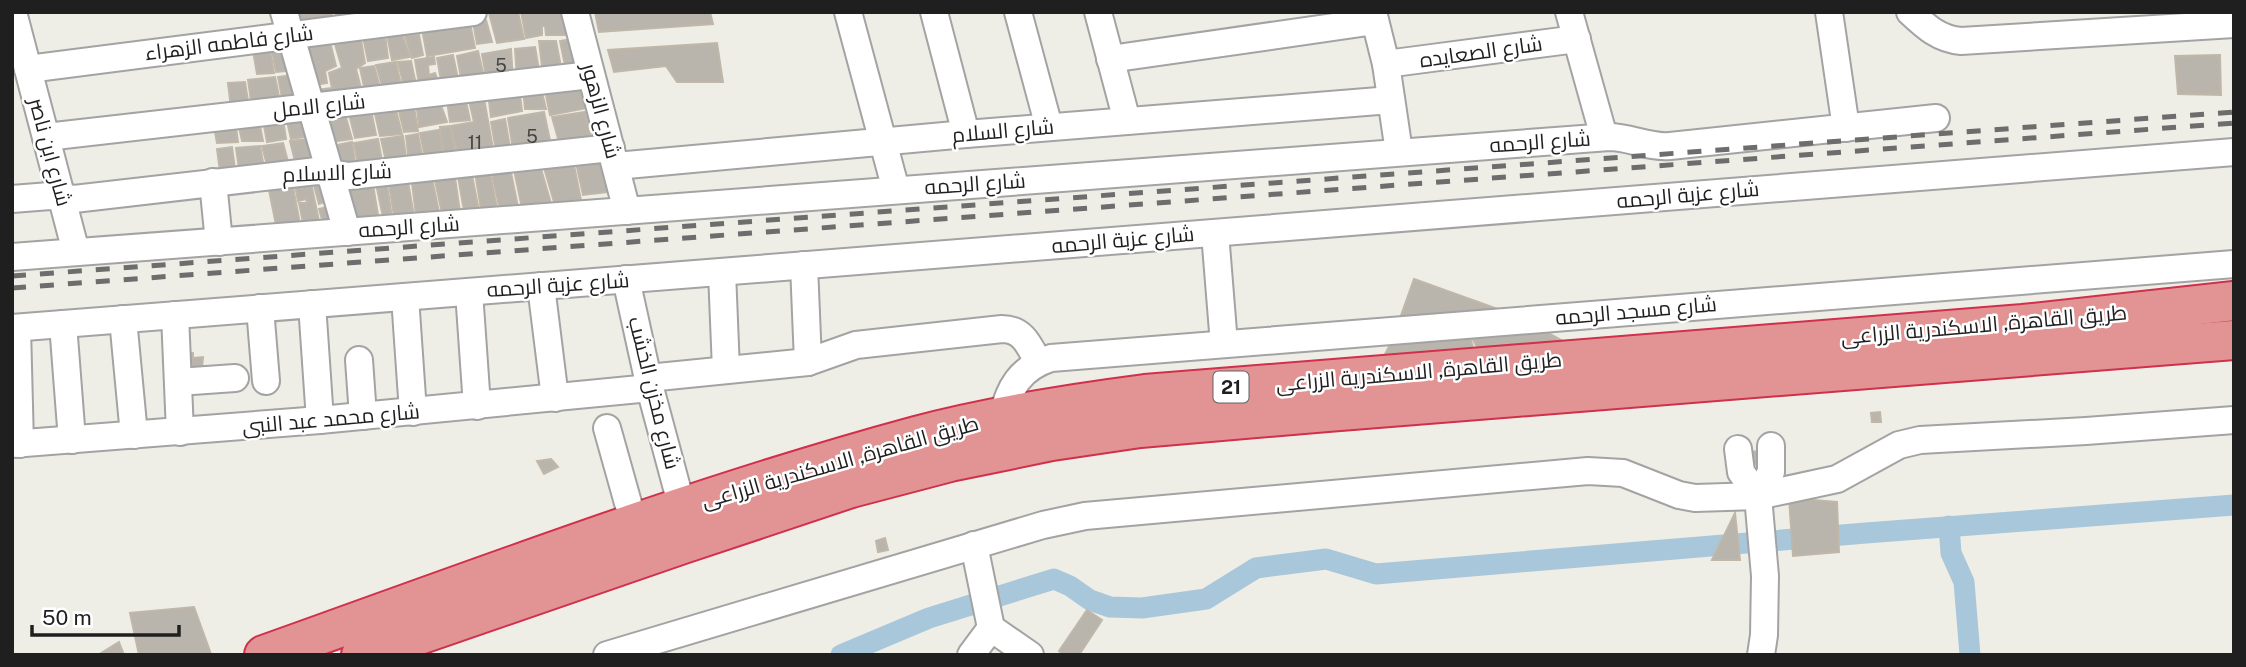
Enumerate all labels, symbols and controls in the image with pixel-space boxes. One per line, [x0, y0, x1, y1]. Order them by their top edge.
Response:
street label: شارع فاطمه الزهراء [143, 20, 315, 67]
street label: شارع الصعايده [1418, 31, 1544, 74]
house number: 5 [495, 55, 507, 76]
street label: شارع الزهور [575, 59, 626, 162]
street label: شارع الامل [271, 88, 367, 125]
street label: شارع ابن ناصر [22, 94, 77, 209]
street label: شارع السلام [951, 114, 1055, 149]
street label: شارع الرحمه [1488, 125, 1592, 160]
house number: 5 [526, 126, 538, 147]
house number: 11 [468, 132, 482, 153]
street label: شارع الاسلام [282, 158, 392, 189]
street label: شارع الرحمه [923, 167, 1027, 202]
street label: شارع عزبة الرحمه [1616, 176, 1760, 215]
street label: شارع الرحمه [357, 210, 461, 245]
street label: شارع عزبة الرحمه [1051, 221, 1195, 260]
street label: شارع عزبة الرحمه [486, 267, 630, 304]
street label: شارع مسجد الرحمه [1554, 291, 1718, 332]
street label: طريق القاهرة, الاسكندرية الزراعى [1840, 300, 2128, 350]
street label: شارع مخزن الخشب [621, 314, 686, 472]
street label: طريق القاهرة, الاسكندرية الزراعى [1275, 347, 1563, 397]
road number: 21 [1214, 372, 1248, 402]
street label: شارع محمد عبد النبى [241, 398, 421, 441]
street label: طريق القاهرة, الاسكندرية الزراعى [698, 410, 982, 514]
scale bar [32, 594, 178, 638]
text: 50 m [42, 605, 92, 630]

